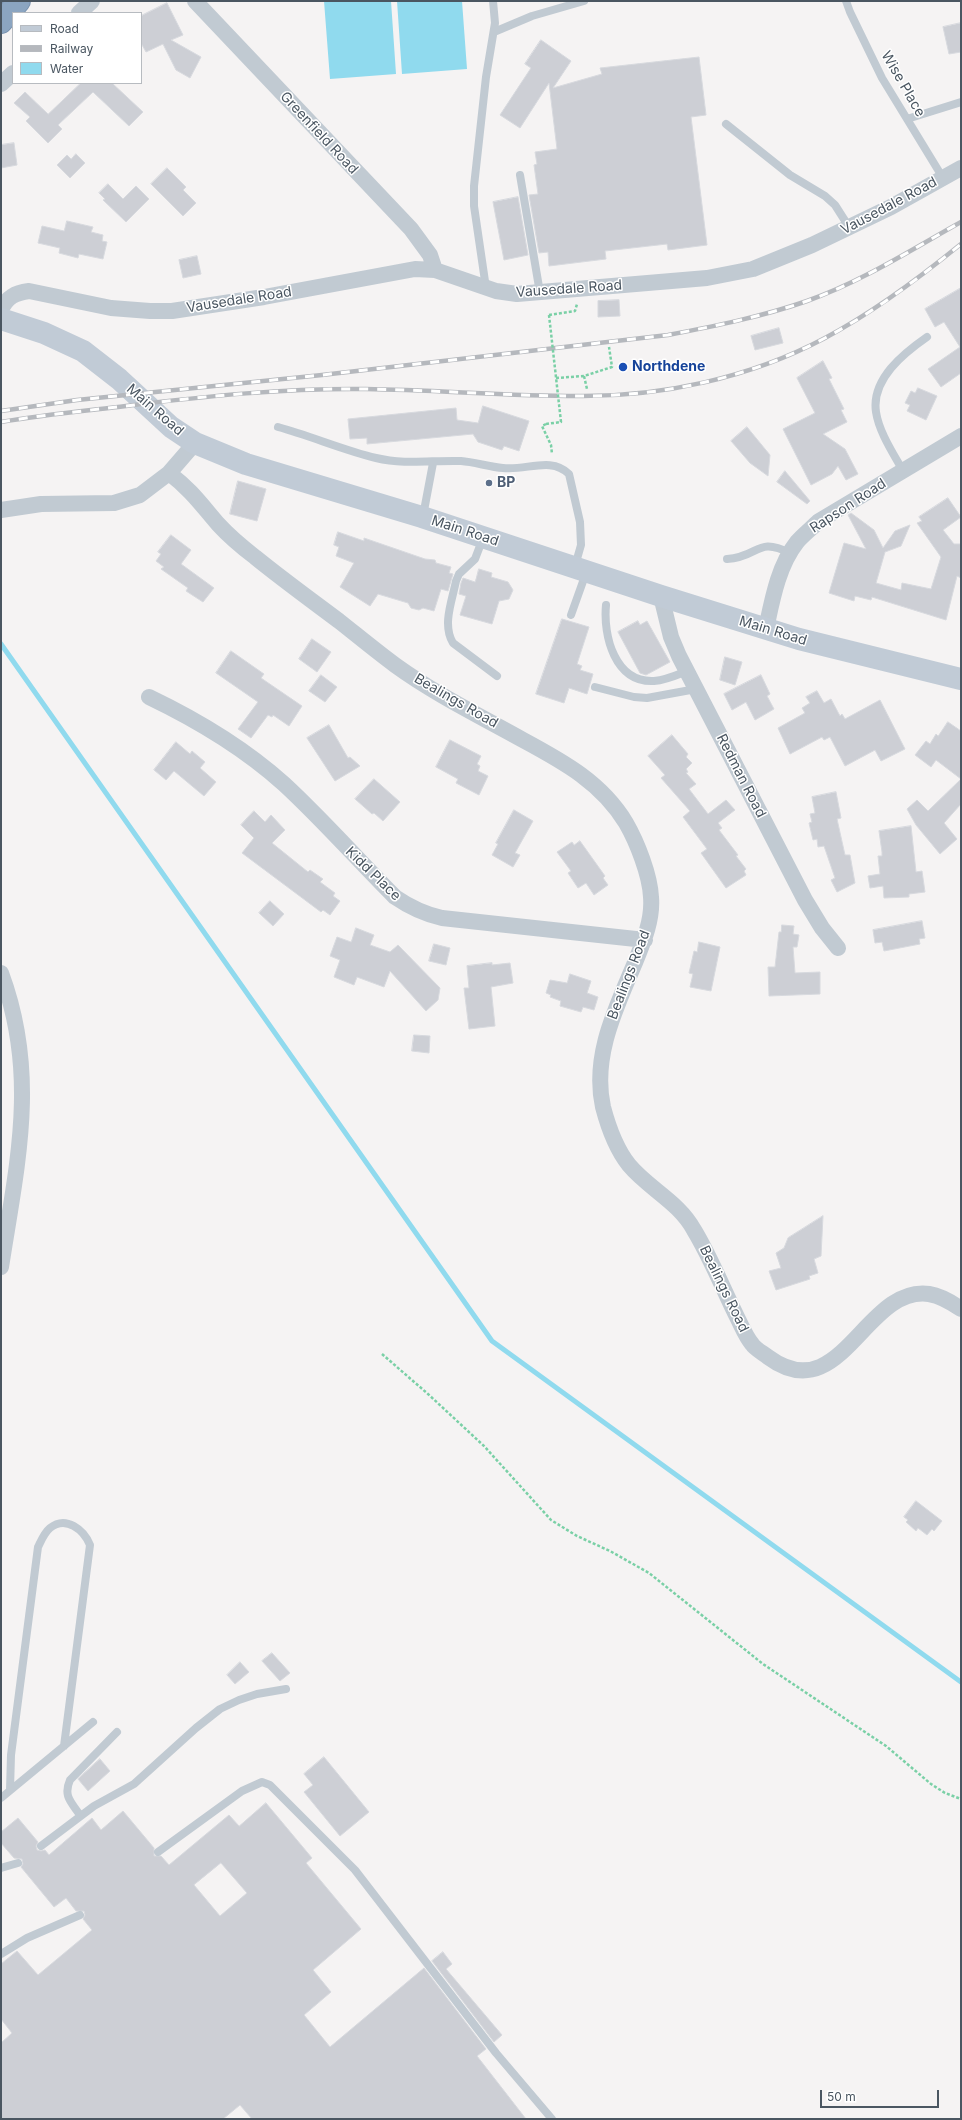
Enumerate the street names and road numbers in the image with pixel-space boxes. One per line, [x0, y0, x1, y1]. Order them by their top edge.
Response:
street label: Wise Place [877, 48, 929, 120]
street label: Greenfield Road [277, 88, 361, 178]
street label: Vausedale Road [838, 174, 940, 238]
street label: Vausedale Road [515, 277, 623, 301]
street label: Vausedale Road [185, 283, 293, 317]
street label: Main Road [123, 381, 187, 439]
street label: Rapson Road [807, 475, 889, 537]
street label: Main Road [429, 512, 501, 550]
street label: Main Road [737, 613, 809, 649]
street label: Bealings Road [411, 670, 501, 732]
street label: Redman Road [713, 731, 769, 821]
street label: Kidd Place [342, 843, 404, 905]
street label: Bealings Road [604, 928, 654, 1022]
street label: Bealings Road [696, 1243, 752, 1335]

